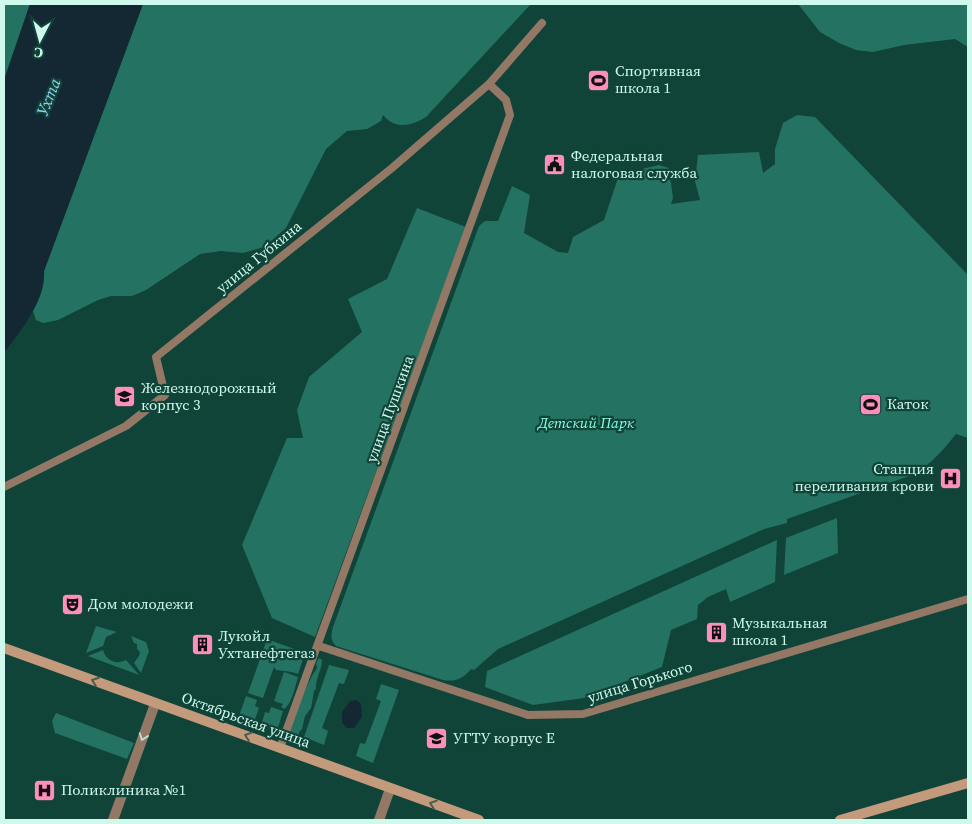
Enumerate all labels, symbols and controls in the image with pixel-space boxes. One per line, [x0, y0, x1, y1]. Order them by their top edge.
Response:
north arrow [15, 15, 65, 65]
text: С [33, 42, 44, 63]
place label: Спортивная школа 1 [615, 60, 701, 98]
sports icon: Спортивная школа 1 [587, 68, 611, 92]
water label: Ухта [31, 74, 66, 119]
place label: Федеральная налоговая служба [571, 145, 697, 183]
public building icon: Федеральная налоговая служба [543, 153, 567, 177]
street label: улица Губкина [212, 215, 306, 298]
street label: улица Пушкина [360, 352, 419, 465]
place label: Железнодорожный корпус 3 [141, 377, 277, 415]
school or university icon: Железнодорожный корпус 3 [113, 385, 137, 409]
sports icon: Каток [859, 392, 883, 416]
place label: Каток [887, 393, 929, 414]
park label: Детский Парк [537, 412, 635, 433]
place label: Станция переливания крови [794, 458, 934, 496]
hospital icon: Станция переливания крови [938, 466, 962, 490]
theatre icon: Дом молодежи [60, 592, 84, 616]
place label: Дом молодежи [88, 593, 194, 614]
place label: Музыкальная школа 1 [732, 612, 828, 650]
building icon: Музыкальная школа 1 [704, 620, 728, 644]
place label: Лукойл Ухтанефтегаз [218, 625, 315, 663]
building icon: Лукойл Ухтанефтегаз [190, 633, 214, 657]
street label: улица Горького [585, 656, 695, 707]
one-way arrow [91, 677, 99, 687]
street label: Октябрьская улица [179, 686, 314, 753]
school or university icon: УГТУ корпус Е [425, 726, 449, 750]
place label: УГТУ корпус Е [453, 727, 555, 748]
one-way arrow [139, 732, 149, 741]
one-way arrow [244, 732, 252, 742]
hospital icon: Поликлиника №1 [33, 778, 57, 802]
place label: Поликлиника №1 [61, 779, 186, 800]
one-way arrow [429, 800, 438, 810]

